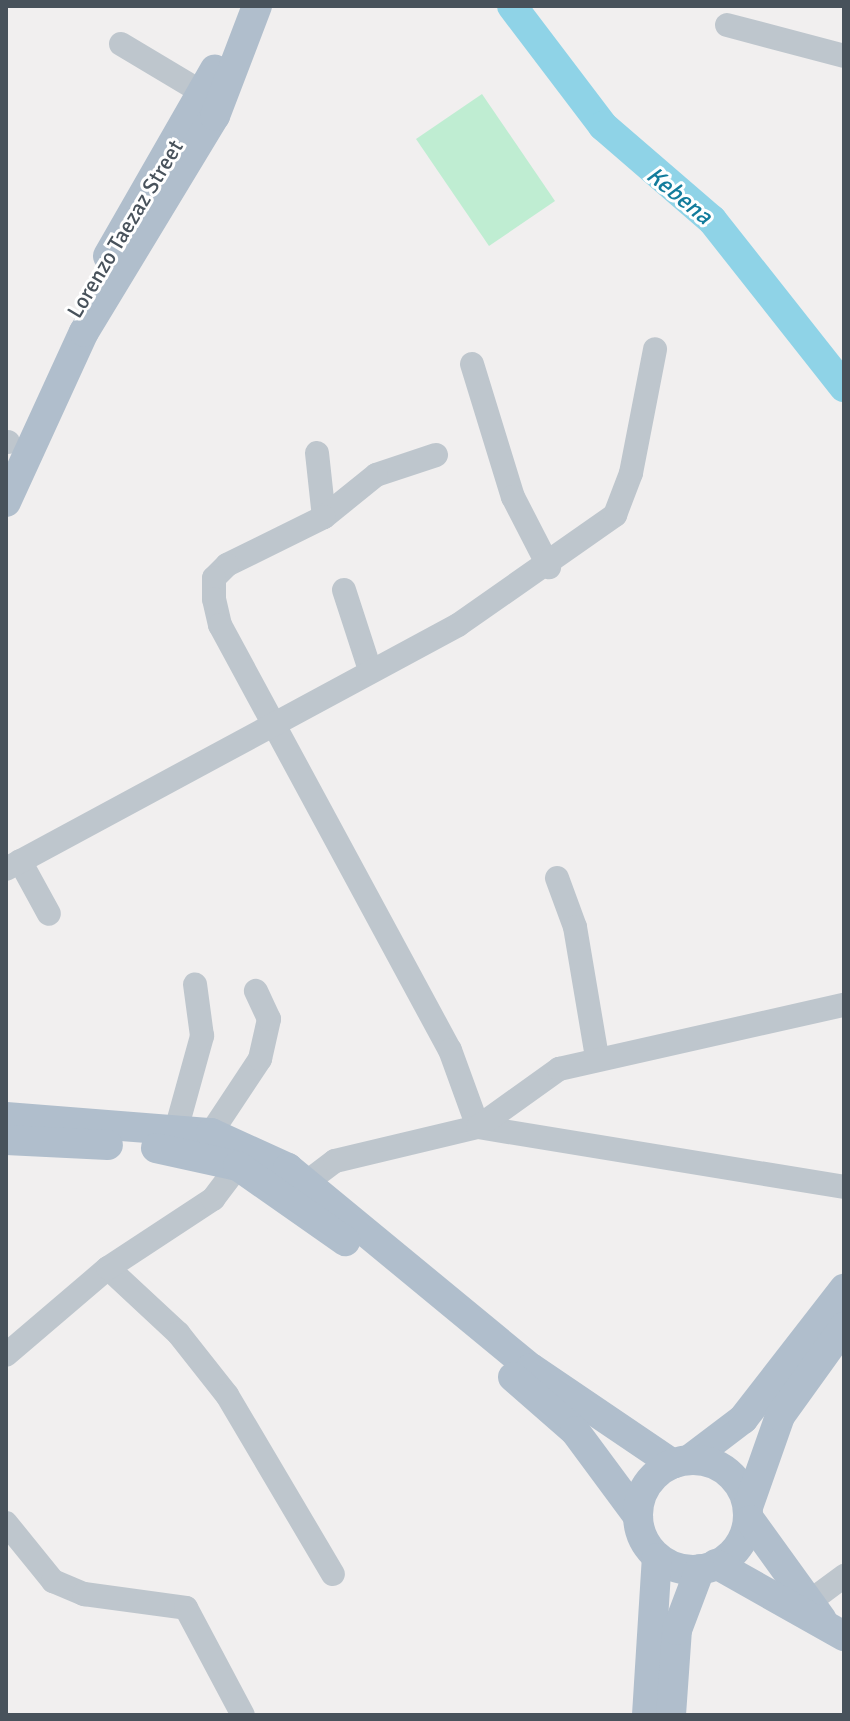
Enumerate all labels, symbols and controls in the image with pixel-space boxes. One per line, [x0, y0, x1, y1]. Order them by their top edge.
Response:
street label: Lorenzo Taezaz Street [61, 135, 189, 323]
water label: Kebena [640, 161, 718, 231]

